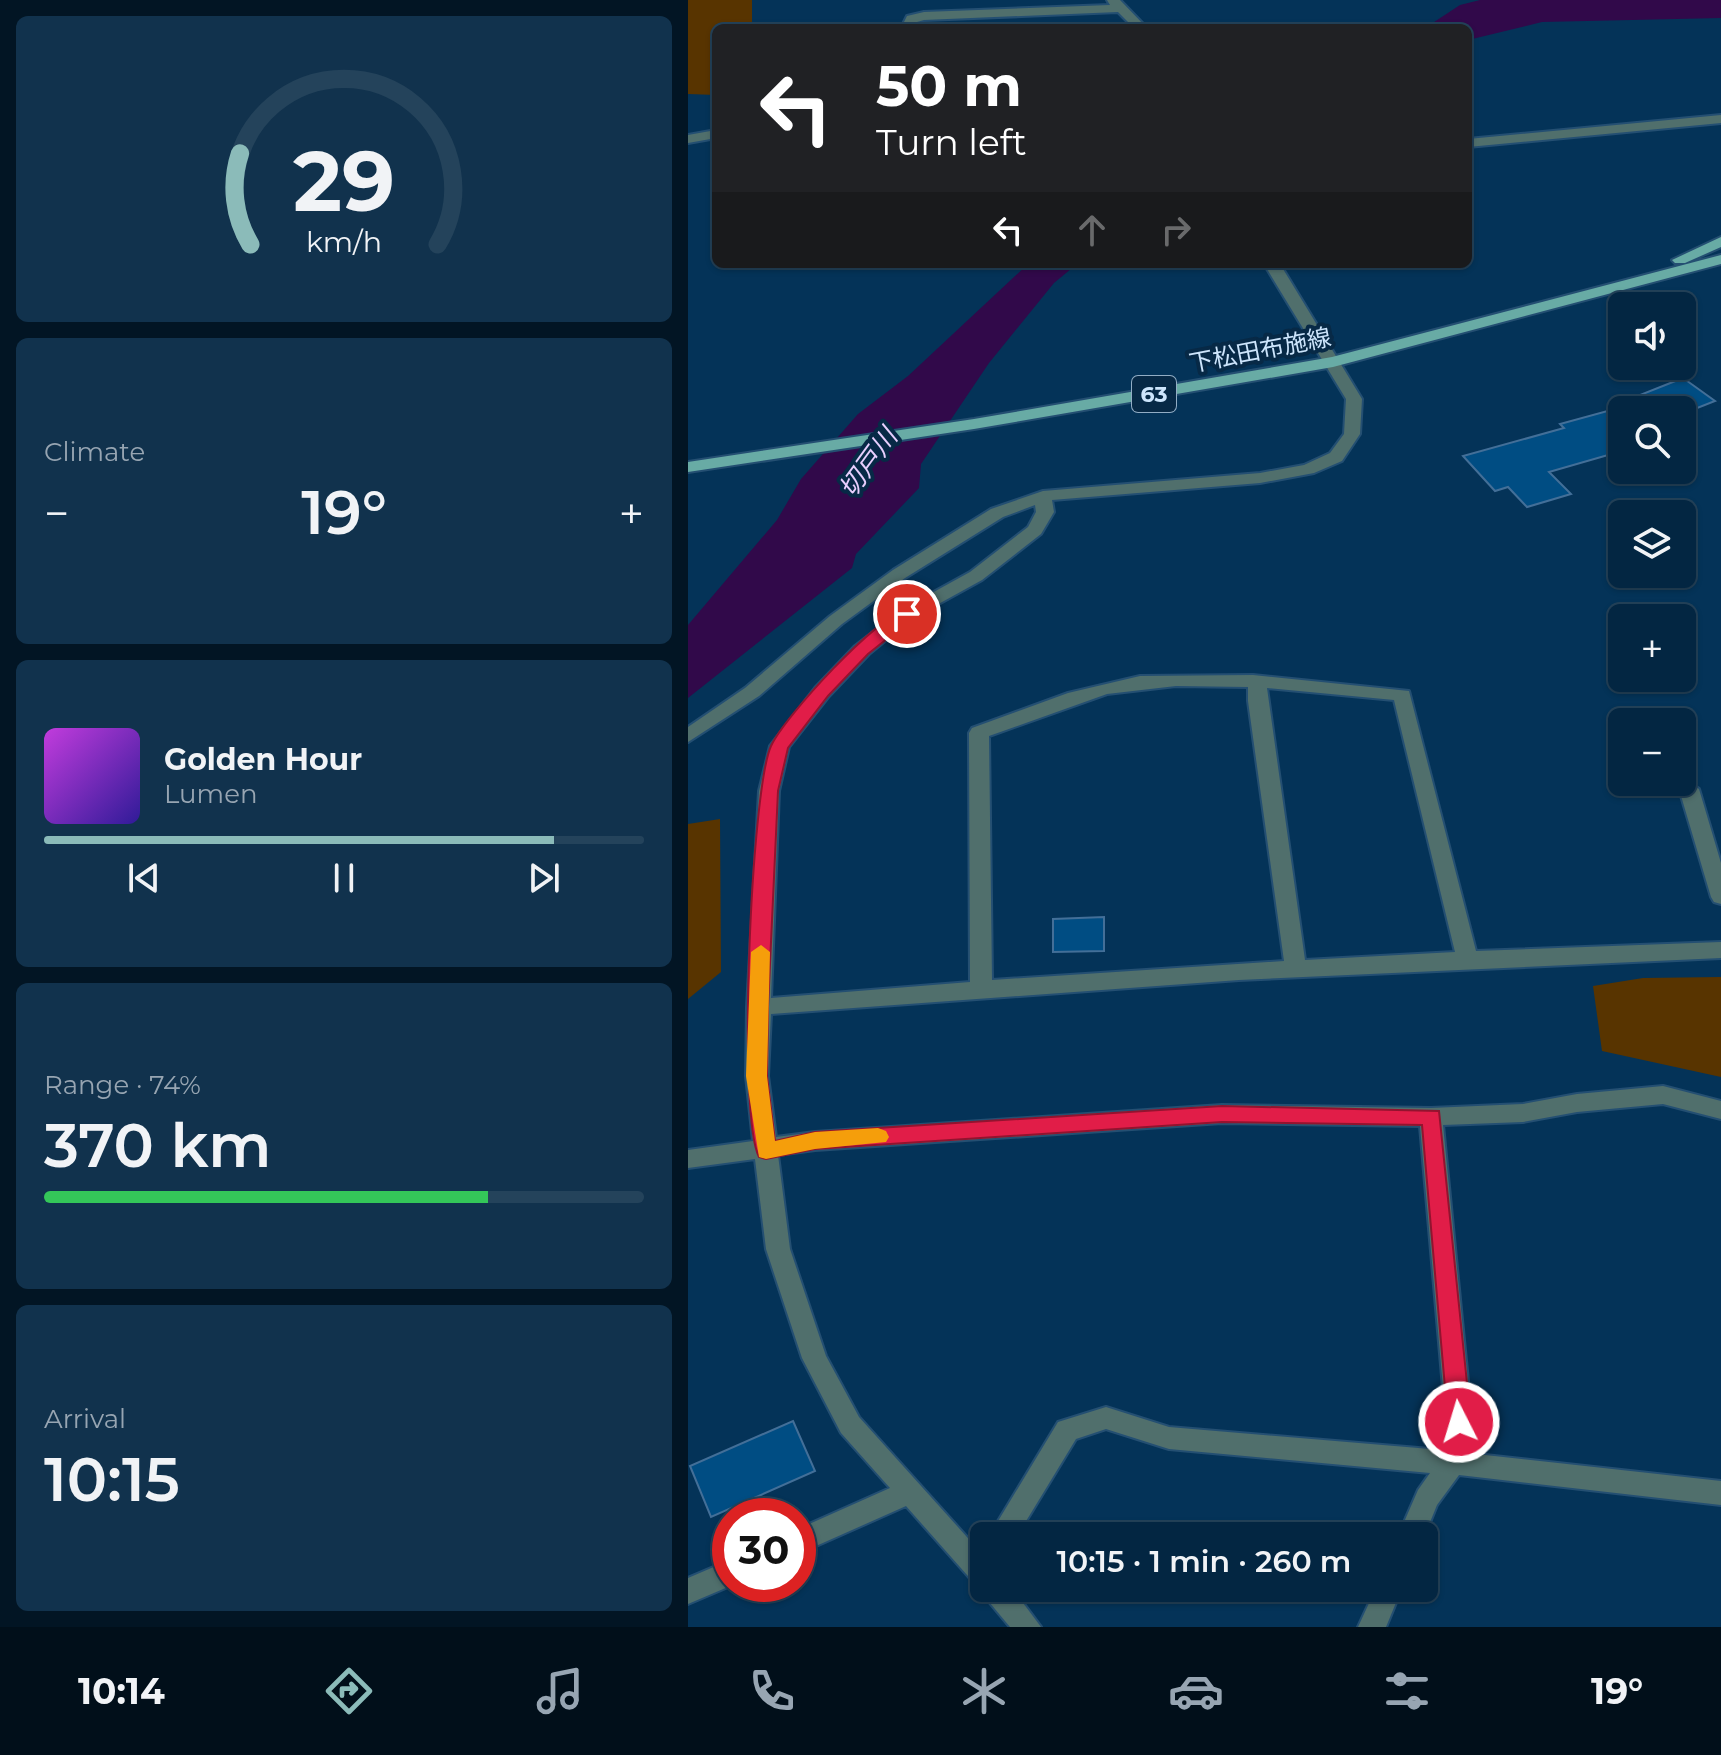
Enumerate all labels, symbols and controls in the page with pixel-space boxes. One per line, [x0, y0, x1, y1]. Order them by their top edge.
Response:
text: 50 m [876, 52, 1022, 120]
icon: left [744, 56, 848, 160]
text: Turn left [876, 120, 1027, 164]
text: 29 [293, 130, 395, 232]
icon: left [986, 208, 1030, 252]
icon: ahead [1070, 208, 1114, 252]
icon: right [1154, 208, 1198, 252]
text: km/h [306, 224, 382, 259]
map controls [1608, 292, 1696, 796]
button: sound [1608, 292, 1696, 380]
street label: 下松田布施線 [1187, 322, 1333, 378]
road number: 63 [1132, 376, 1176, 412]
button: search [1608, 396, 1696, 484]
water label: 切戸川 [832, 420, 906, 504]
text: Climate [44, 436, 145, 468]
text: 19° [301, 476, 387, 549]
text: − [44, 486, 69, 540]
text: + [619, 486, 644, 540]
button: layers [1608, 500, 1696, 588]
pin [873, 580, 941, 648]
icon: arrive [885, 592, 929, 636]
button: + [1608, 604, 1696, 692]
button: − [1608, 708, 1696, 796]
text: Golden Hour [164, 741, 362, 778]
text: Lumen [164, 778, 257, 810]
icon: previous [122, 856, 166, 900]
icon: pause [322, 856, 366, 900]
icon: next [522, 856, 566, 900]
text: Range · 74% [44, 1069, 201, 1101]
text: 370 km [44, 1109, 272, 1182]
position arrow [1417, 1380, 1501, 1464]
text: Arrival [44, 1403, 126, 1435]
text: 10:15 [44, 1443, 180, 1516]
speed limit sign: 30 [712, 1498, 816, 1602]
text: 10:15 · 1 min · 260 m [1057, 1543, 1351, 1580]
icon: directions [321, 1663, 377, 1719]
icon: music [532, 1663, 588, 1719]
icon: phone [744, 1663, 800, 1719]
icon: climate [956, 1663, 1012, 1719]
icon: car [1168, 1663, 1224, 1719]
icon: filters [1379, 1663, 1435, 1719]
text: 10:14 [78, 1669, 165, 1713]
text: 19° [1591, 1669, 1643, 1713]

